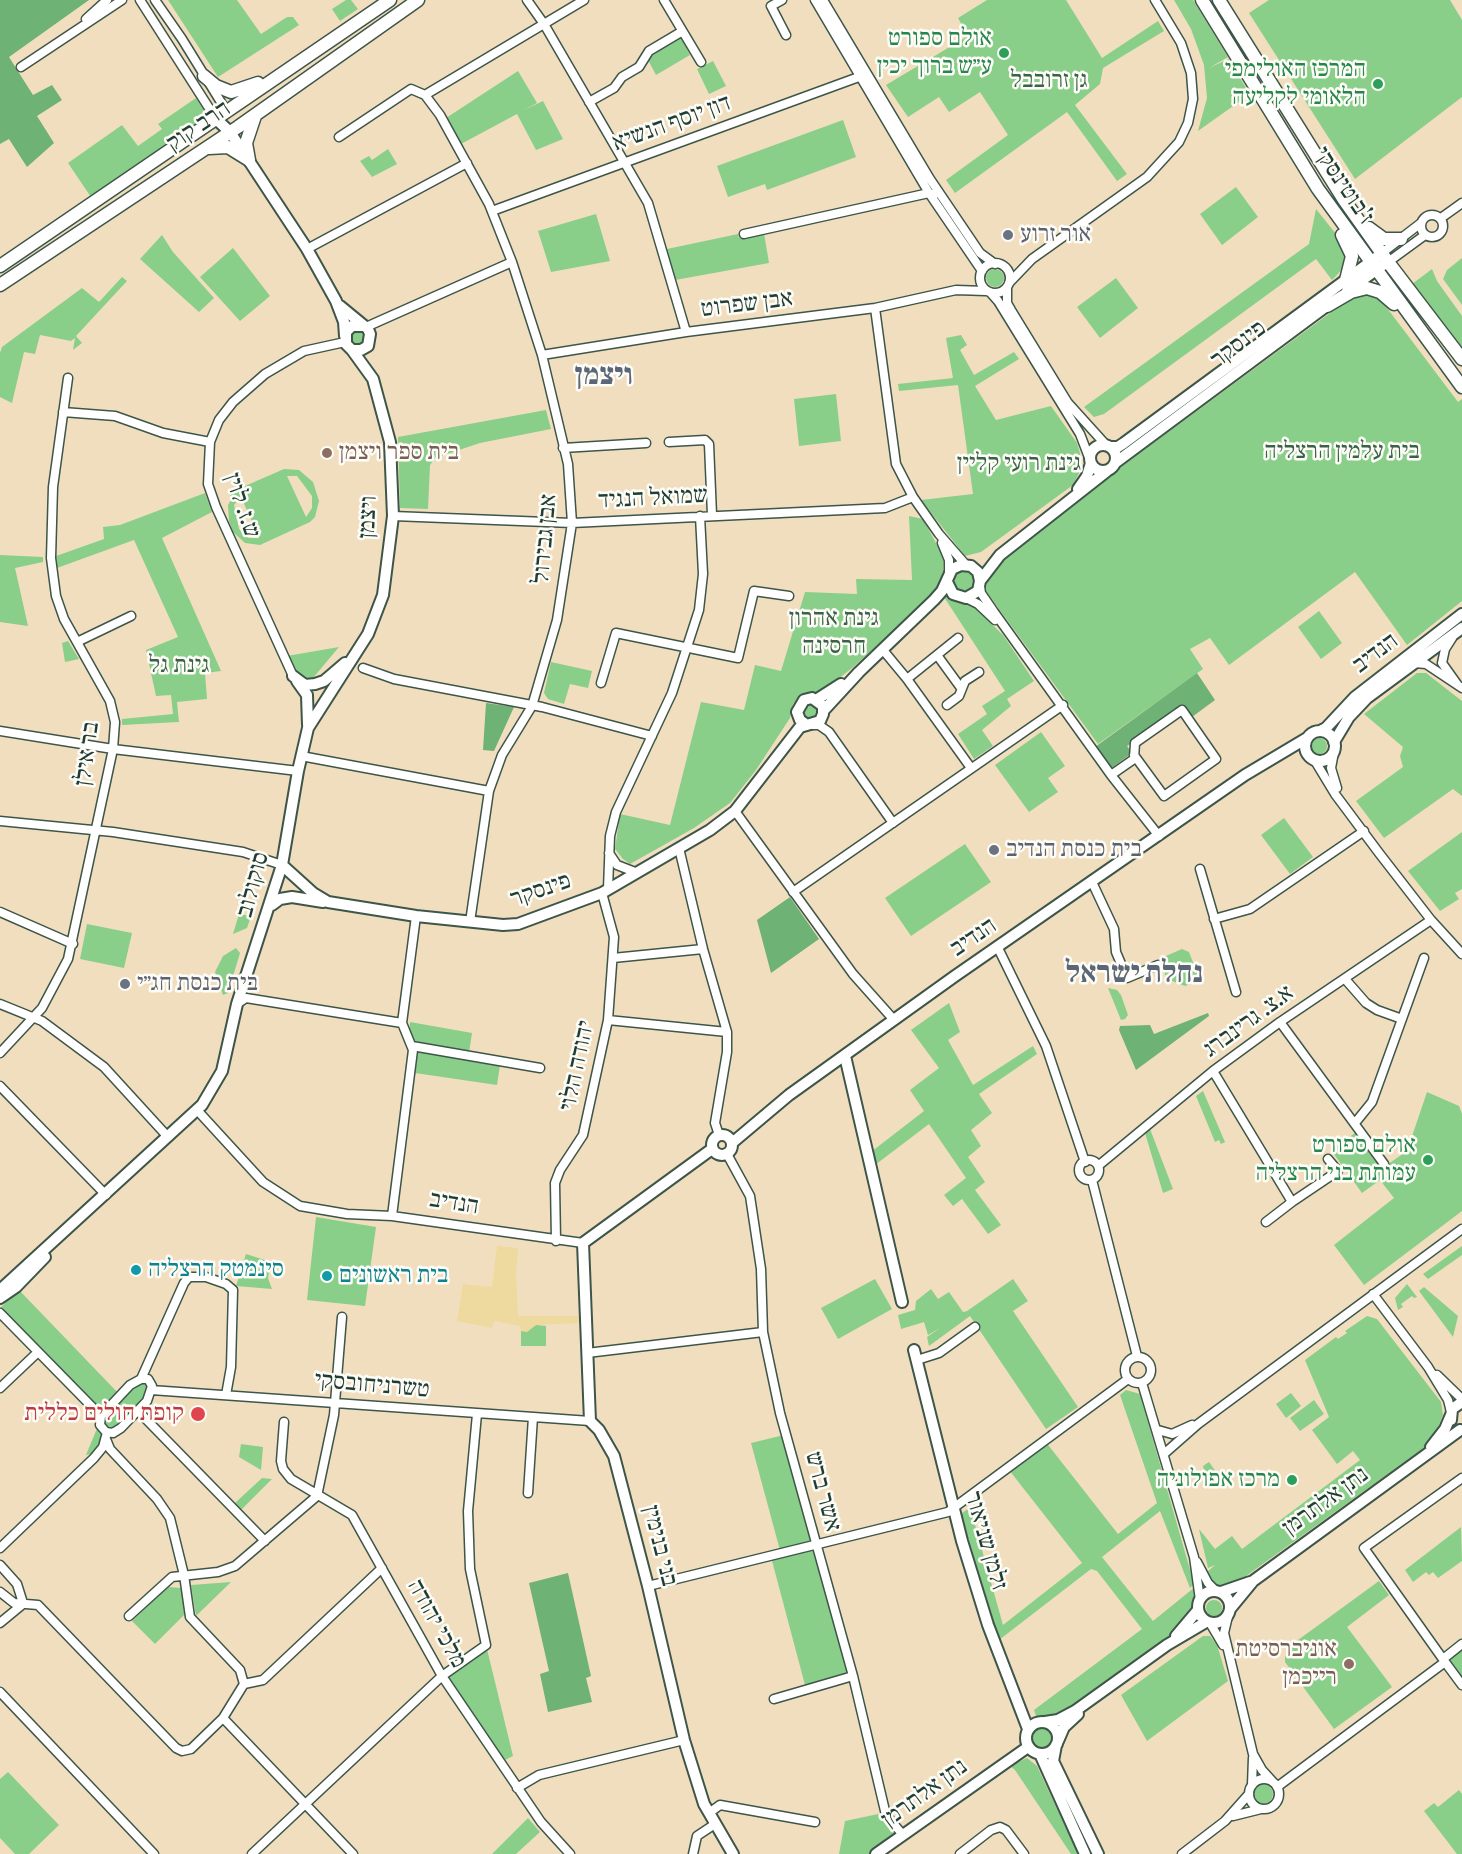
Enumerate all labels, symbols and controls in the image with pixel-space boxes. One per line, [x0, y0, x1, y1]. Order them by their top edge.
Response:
place label: אולם ספורט ע״ש ברוך יכין [877, 25, 992, 81]
marker: אולם ספורט ע״ש ברוך יכין [997, 46, 1011, 60]
place label: המרכז האולימפי הלאומי לקליעה [1225, 56, 1366, 112]
park label: גן זרובבל [1010, 67, 1088, 95]
marker: המרכז האולימפי הלאומי לקליעה [1371, 77, 1385, 91]
street label: דון יוסף הנשיא [609, 89, 735, 159]
street label: הרב קוק [161, 95, 237, 159]
street label: ז'בוטינסקי [1307, 142, 1379, 230]
place label: אור זרוע [1020, 221, 1091, 249]
marker: אור זרוע [1001, 228, 1015, 242]
street label: אבן שפרוט [699, 285, 795, 325]
street label: פינסקר [1206, 315, 1272, 375]
district label: ויצמן [575, 359, 633, 395]
park label: בית עלמין הרצליה [1264, 438, 1420, 466]
place label: בית ספר ויצמן [339, 439, 459, 467]
marker: בית ספר ויצמן [320, 446, 334, 460]
park label: גינת רועי קליין [957, 450, 1081, 478]
street label: ש.ז. לוין [217, 470, 265, 542]
street label: שמואל הנגיד [597, 482, 709, 516]
street label: אבן גבירול [528, 493, 564, 585]
street label: ויצמן [353, 495, 385, 539]
park label: גינת אהרון חרסינה [789, 605, 879, 661]
street label: הנדיב [1347, 628, 1405, 680]
park label: גינת גל [149, 652, 209, 680]
street label: בר אילן [69, 720, 107, 788]
place label: בית כנסת הנדיב [1006, 836, 1142, 864]
marker: בית כנסת הנדיב [987, 843, 1001, 857]
street label: סוקולוב [231, 849, 277, 921]
street label: פינסקר [507, 867, 575, 915]
street label: הנדיב [945, 912, 1003, 964]
district label: נחלת ישראל [1065, 957, 1203, 993]
place label: בית כנסת חג״י [137, 970, 258, 998]
marker: בית כנסת חג״י [118, 977, 132, 991]
street label: א.צ. גרינברג [1198, 980, 1300, 1064]
street label: יהודה הלוי [554, 1018, 602, 1114]
place label: אולם ספורט עמותת בני הרצליה [1256, 1132, 1416, 1188]
marker: אולם ספורט עמותת בני הרצליה [1421, 1153, 1435, 1167]
street label: הנדיב [427, 1186, 481, 1222]
place label: סינמטק הרצליה [148, 1256, 284, 1284]
place label: בית ראשונים [339, 1262, 448, 1290]
marker: סינמטק הרצליה [129, 1263, 143, 1277]
marker: בית ראשונים [320, 1269, 334, 1283]
street label: טשרניחובסקי [313, 1367, 431, 1405]
place label: קופת חולים כללית [24, 1400, 184, 1428]
marker: קופת חולים כללית [189, 1405, 207, 1423]
street label: אשר ברש [798, 1449, 846, 1535]
street label: נתן אלתרמן [1277, 1461, 1375, 1543]
place label: מרכז אפולוניה [1156, 1466, 1280, 1494]
marker: מרכז אפולוניה [1285, 1473, 1299, 1487]
street label: זלמן שניאור [957, 1489, 1013, 1593]
street label: בני בנימין [635, 1503, 683, 1589]
street label: מלכי יהודה [400, 1575, 472, 1673]
place label: אוניברסיטת רייכמן [1235, 1636, 1337, 1692]
marker: אוניברסיטת רייכמן [1342, 1657, 1356, 1671]
street label: נתן אלתרמן [876, 1753, 974, 1835]

